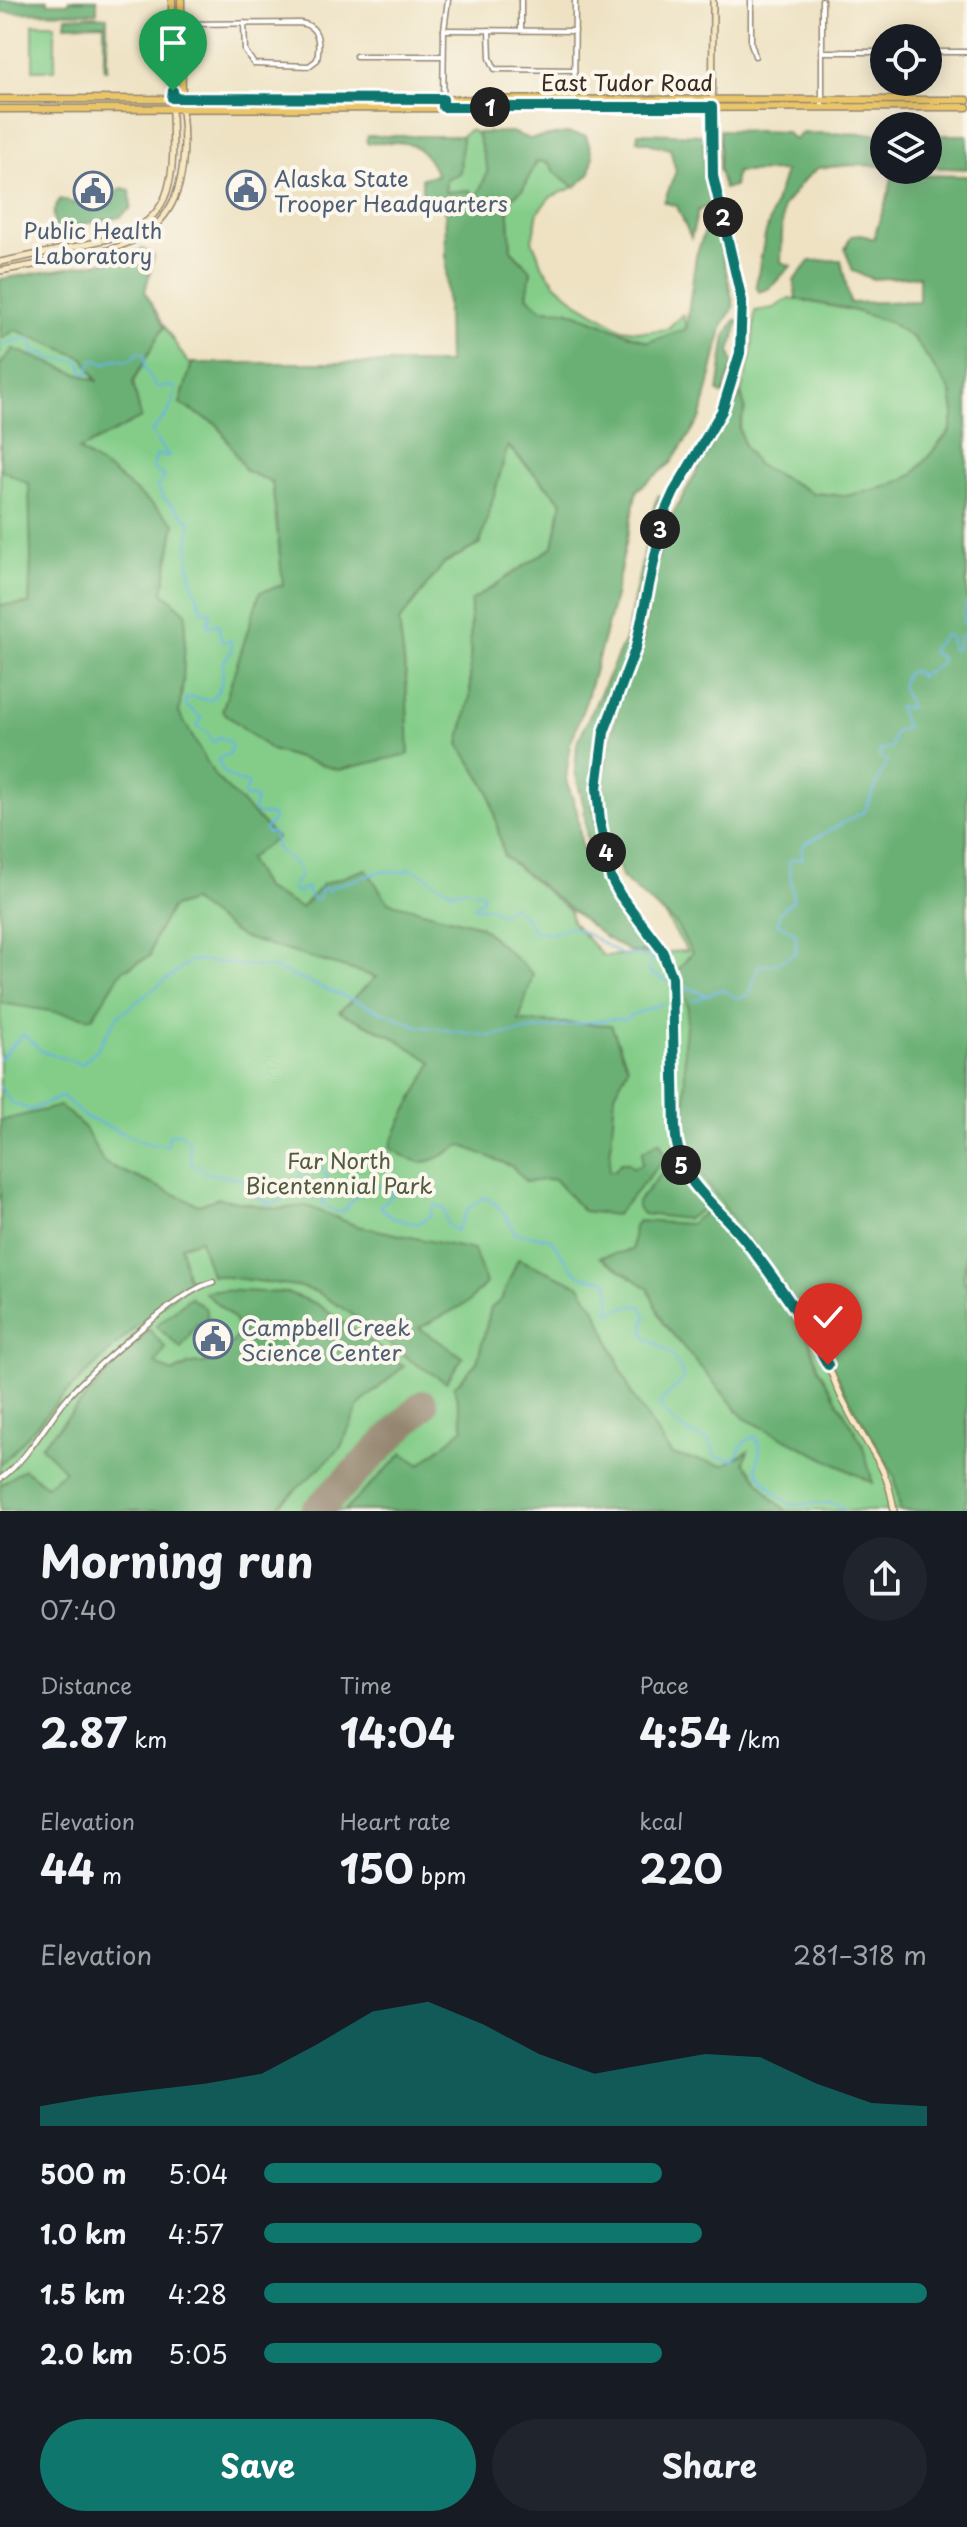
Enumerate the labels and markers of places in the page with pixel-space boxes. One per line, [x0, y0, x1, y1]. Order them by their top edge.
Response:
pin [139, 9, 207, 91]
pin: 1 [470, 87, 510, 127]
place label: Alaska State Trooper Headquarters [274, 161, 508, 219]
public building icon: Alaska State Trooper Headquarters [225, 169, 267, 211]
public building icon: Public Health Laboratory [72, 170, 114, 212]
pin: 2 [703, 197, 743, 237]
place label: Public Health Laboratory [24, 213, 162, 271]
pin: 3 [640, 509, 680, 549]
pin: 4 [586, 832, 626, 872]
pin: 5 [661, 1145, 701, 1185]
pin [794, 1283, 862, 1365]
place label: Campbell Creek Science Center [241, 1310, 411, 1368]
public building icon: Campbell Creek Science Center [192, 1318, 234, 1360]

